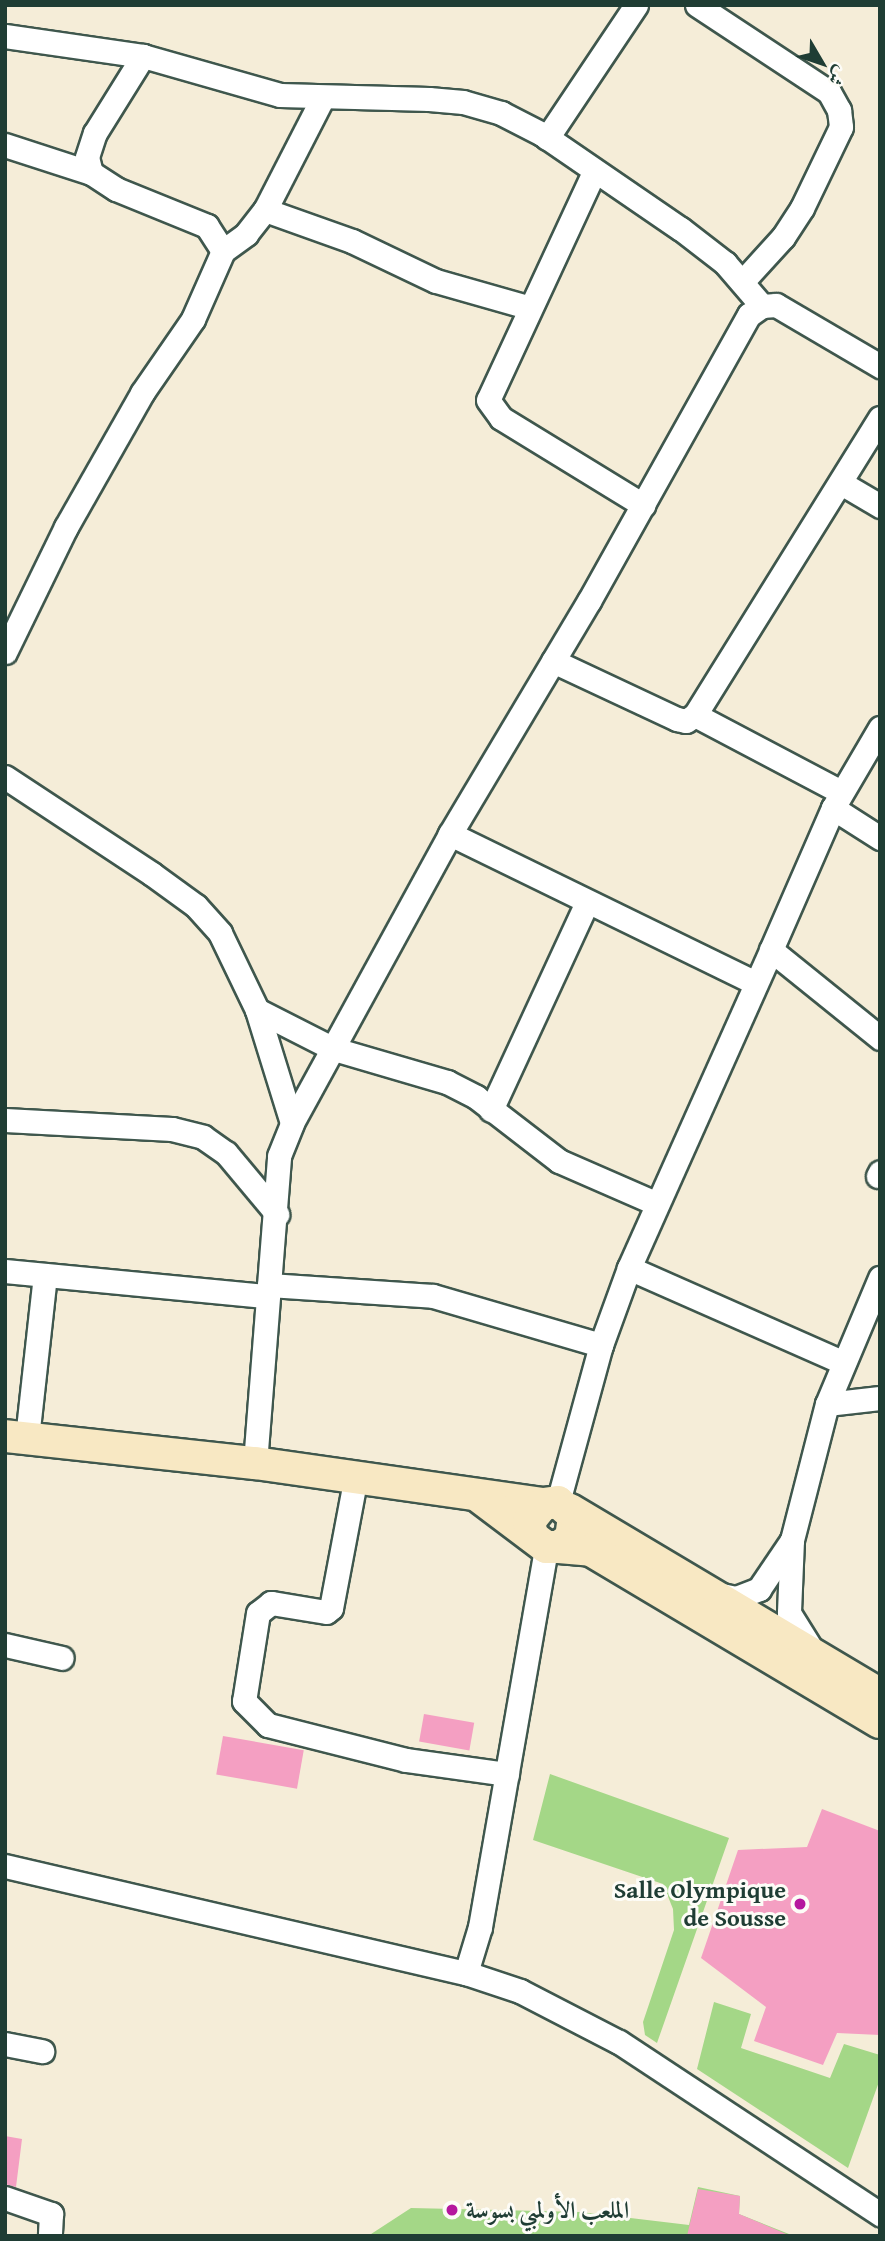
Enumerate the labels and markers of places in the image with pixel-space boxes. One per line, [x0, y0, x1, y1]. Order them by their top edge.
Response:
place label: Salle Olympique de Sousse [614, 1876, 786, 1932]
marker: Salle Olympique de Sousse [792, 1896, 808, 1912]
place label: الملعب الأولمبي بسوسة [466, 2196, 629, 2224]
marker: الملعب الأولمبي بسوسة [444, 2202, 460, 2218]

